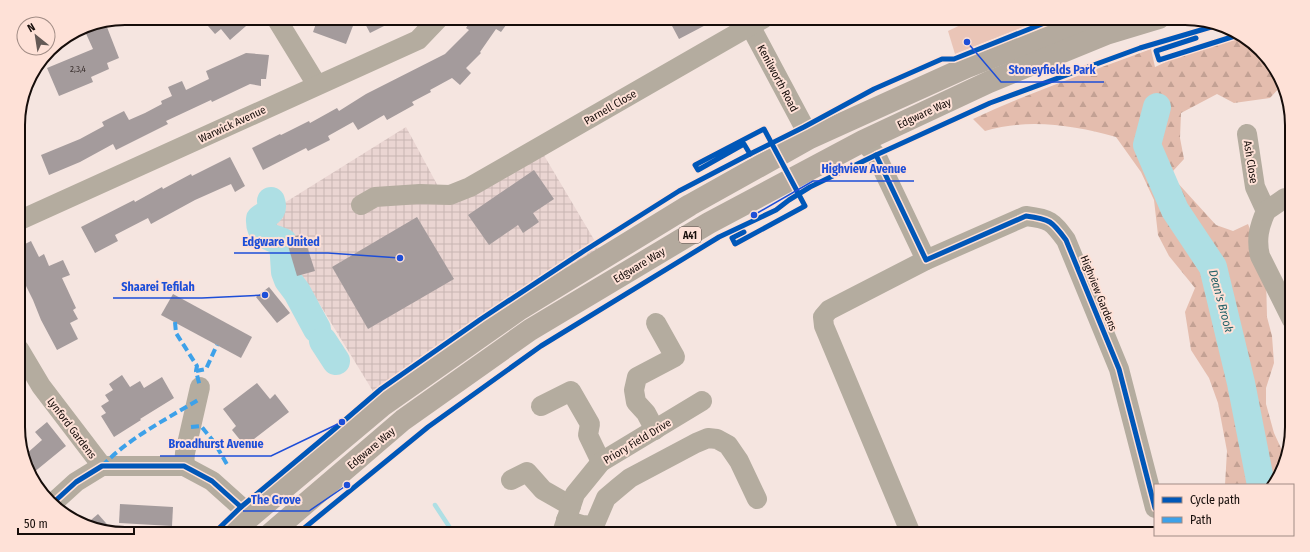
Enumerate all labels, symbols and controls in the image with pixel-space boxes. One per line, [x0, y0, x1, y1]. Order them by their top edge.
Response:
north arrow [16, 16, 56, 56]
text: N [25, 20, 37, 35]
street label: Kenilworth Road [754, 42, 801, 114]
callout: Stoneyfields Park [1001, 58, 1104, 82]
text: Stoneyfields Park [1008, 63, 1097, 77]
house number: 2,3,4 [70, 64, 87, 74]
street label: Parnell Close [582, 87, 639, 128]
street label: Edgware Way [895, 95, 953, 132]
street label: Warwick Avenue [197, 103, 268, 146]
street label: Ash Close [1241, 140, 1260, 184]
callout: Highview Avenue [813, 157, 914, 181]
text: Highview Avenue [822, 162, 906, 176]
road number: A41 [679, 227, 701, 243]
callout: Edgware United [234, 229, 328, 253]
text: Edgware United [242, 235, 320, 249]
street label: Edgware Way [611, 245, 668, 286]
street label: Highview Gardens [1077, 254, 1120, 333]
water label: Dean's Brook [1206, 268, 1236, 334]
callout: Shaarei Tefilah [113, 274, 202, 298]
text: Shaarei Tefilah [121, 280, 195, 294]
street label: Lynford Gardens [44, 395, 99, 462]
street label: Priory Field Drive [601, 416, 673, 467]
street label: Edgware Way [345, 425, 398, 472]
callout: Broadhurst Avenue [160, 432, 271, 456]
text: Broadhurst Avenue [168, 437, 264, 451]
legend [1154, 484, 1294, 536]
callout: The Grove [243, 487, 309, 511]
text: The Grove [251, 493, 301, 507]
text: Cycle path [1190, 493, 1240, 507]
scale bar [18, 510, 134, 536]
text: Path [1190, 513, 1212, 527]
text: 50 m [24, 517, 48, 531]

